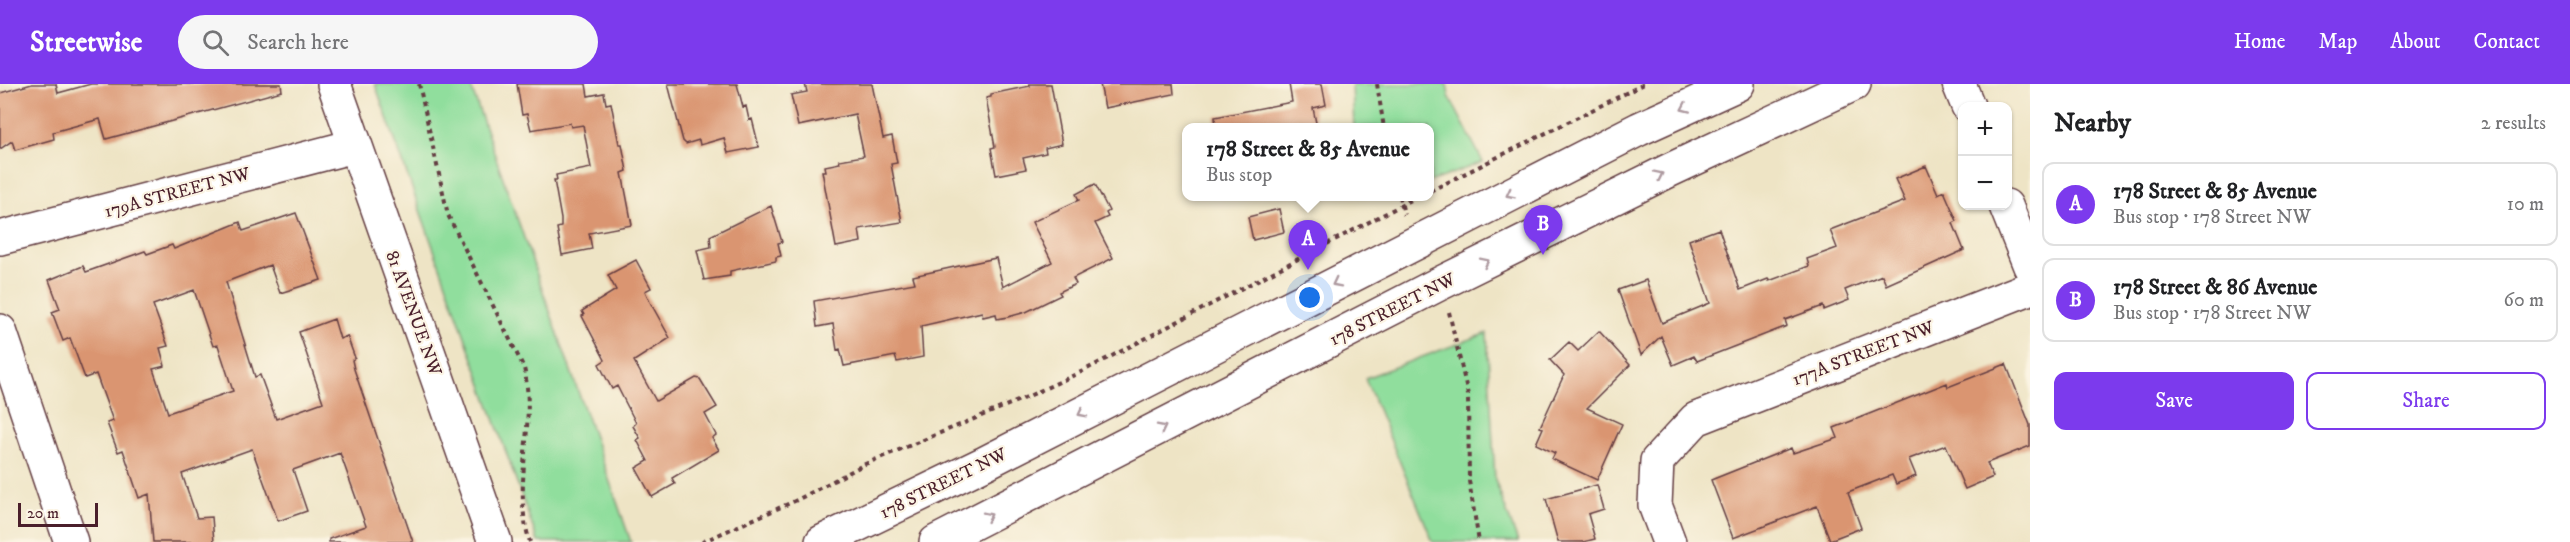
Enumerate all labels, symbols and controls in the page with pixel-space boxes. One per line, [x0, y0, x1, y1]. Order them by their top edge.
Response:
search box [178, 15, 598, 69]
text: Streetwise [30, 25, 142, 60]
icon: search [199, 26, 232, 59]
text: Search here [247, 29, 349, 56]
text: Home [2234, 29, 2286, 55]
text: Map [2319, 29, 2357, 55]
text: About [2390, 29, 2441, 55]
text: Contact [2474, 29, 2540, 55]
one-way arrow [1680, 101, 1691, 113]
map controls [1958, 102, 2012, 210]
button: + [1958, 102, 2012, 156]
text: Nearby [2054, 107, 2131, 140]
text: 2 results [2481, 111, 2546, 136]
popup [1182, 123, 1434, 201]
text: 178 Street & 85 Avenue [1206, 136, 1410, 163]
button: − [1958, 156, 2012, 210]
street label: 179A STREET NW [102, 163, 253, 223]
text: Bus stop [1206, 163, 1272, 188]
one-way arrow [1653, 171, 1664, 182]
text: 178 Street & 85 Avenue [2113, 178, 2317, 205]
one-way arrow [1505, 187, 1516, 198]
text: A [2069, 192, 2082, 217]
text: 10 m [2507, 192, 2544, 217]
text: Bus stop · 178 Street NW [2113, 205, 2311, 230]
pin: B [1524, 206, 1562, 255]
pin: A [1288, 220, 1328, 270]
street label: 81 AVENUE NW [380, 248, 446, 379]
one-way arrow [1478, 257, 1489, 269]
street label: 178 STREET NW [1326, 268, 1460, 351]
text: 178 Street & 86 Avenue [2113, 274, 2317, 301]
one-way arrow [1331, 275, 1342, 287]
your location [1295, 283, 1324, 312]
text: B [2069, 288, 2082, 313]
text: 60 m [2504, 288, 2544, 313]
text: Bus stop · 178 Street NW [2113, 301, 2311, 326]
street label: 177A STREET NW [1789, 317, 1938, 391]
button: Save [2054, 372, 2294, 430]
button: Share [2306, 372, 2546, 430]
one-way arrow [1077, 406, 1088, 417]
one-way arrow [1156, 424, 1166, 435]
street label: 178 STREET NW [876, 443, 1011, 524]
scale bar [18, 500, 98, 528]
text: 20 m [27, 503, 59, 523]
one-way arrow [982, 512, 993, 524]

